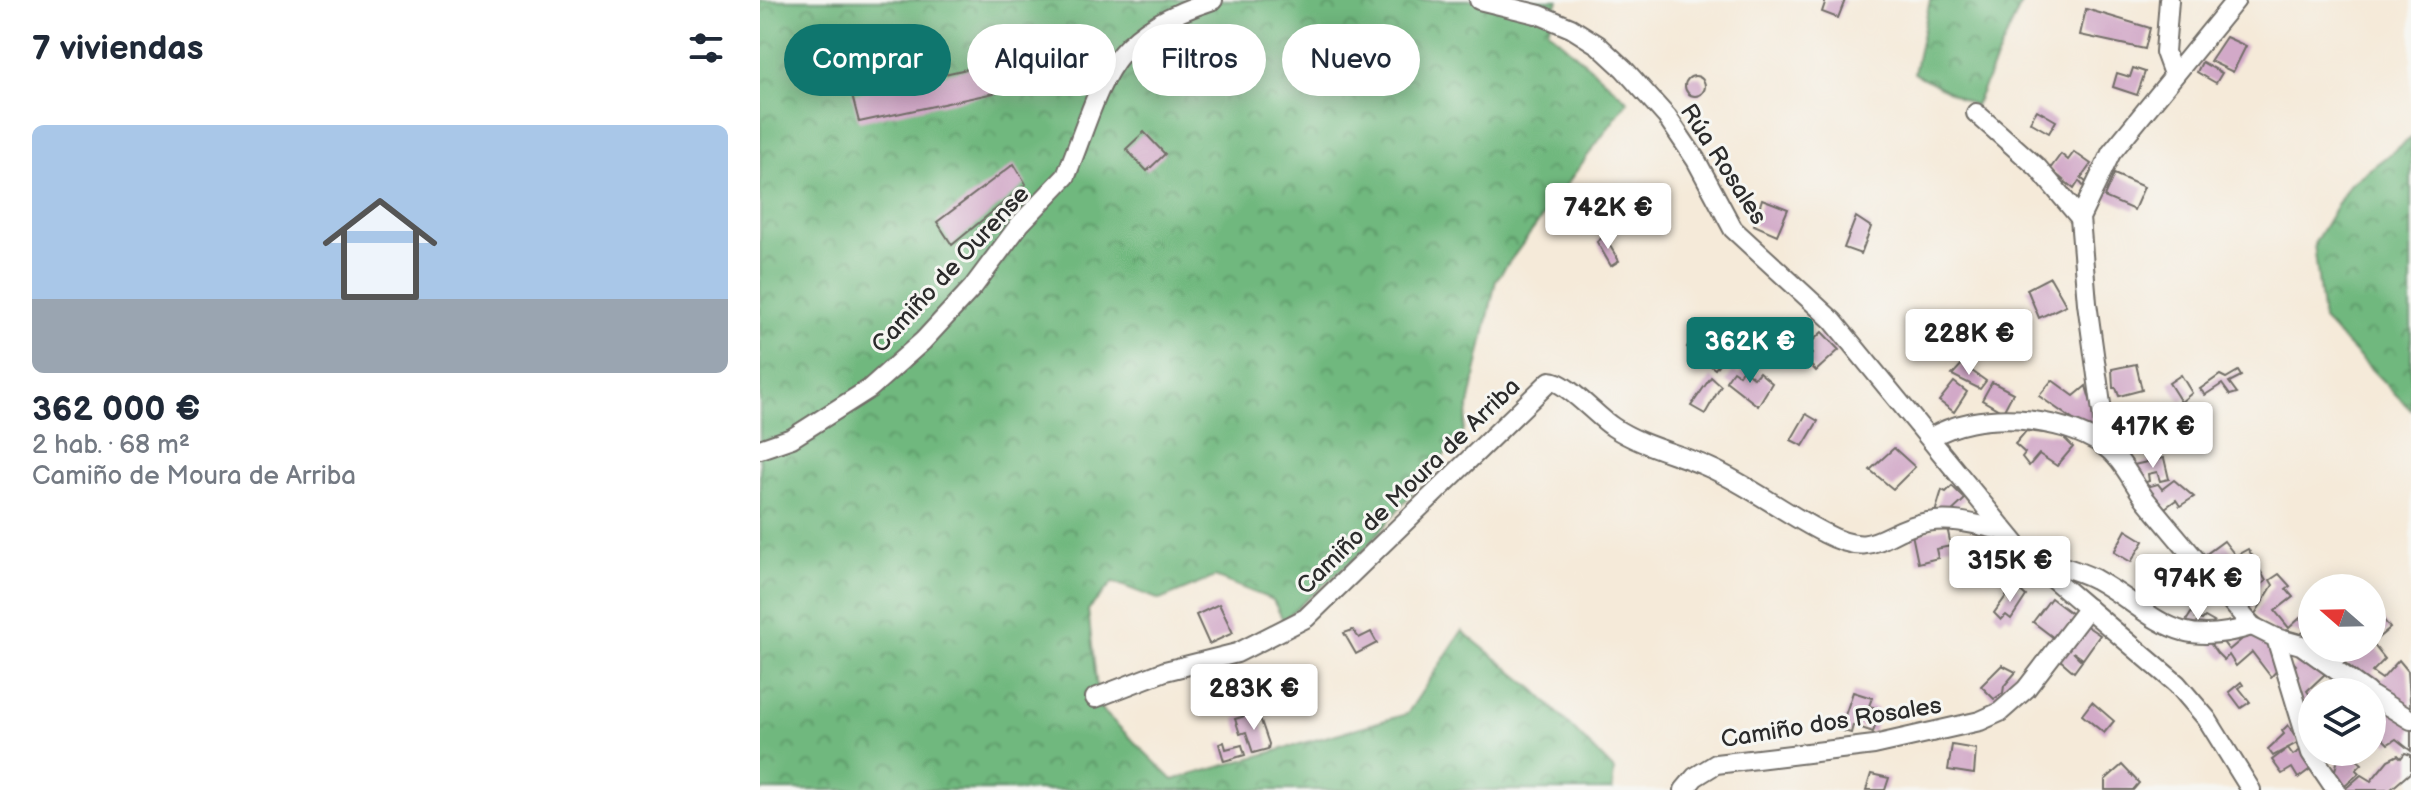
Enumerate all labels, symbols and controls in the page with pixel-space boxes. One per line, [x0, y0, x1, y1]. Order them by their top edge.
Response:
chip: Comprar [784, 24, 951, 96]
chip: Alquilar [967, 24, 1116, 96]
chip: Filtros [1132, 24, 1266, 96]
chip: Nuevo [1282, 24, 1420, 96]
icon: filters [684, 26, 728, 70]
text: 7 viviendas [32, 28, 204, 69]
street label: Rúa Rosales [1674, 99, 1773, 230]
icon: home [308, 177, 452, 321]
street label: Camiño de Ourense [865, 180, 1035, 359]
pin: 742K € [1543, 183, 1673, 251]
text: 742K € [1563, 193, 1653, 224]
pin: 228K € [1904, 309, 2034, 377]
pin: 362K € [1685, 317, 1815, 385]
text: 228K € [1923, 319, 2015, 350]
text: 362K € [1705, 327, 1795, 358]
street label: Camiño de Moura de Arriba [1291, 372, 1526, 601]
text: 362 000 € [32, 389, 200, 430]
pin: 417K € [2088, 402, 2218, 470]
text: 417K € [2111, 412, 2195, 443]
text: 2 hab. · 68 m² [32, 430, 190, 461]
text: Camiño de Moura de Arriba [32, 461, 356, 492]
pin: 315K € [1945, 536, 2075, 604]
text: 315K € [1967, 546, 2053, 577]
pin: 974K € [2133, 554, 2263, 622]
text: 974K € [2153, 564, 2243, 595]
north arrow [2298, 574, 2386, 662]
map controls [2298, 574, 2386, 766]
pin: 283K € [1189, 664, 1319, 732]
text: 283K € [1209, 674, 1299, 705]
button: layers [2298, 678, 2386, 766]
street label: Camiño dos Rosales [1719, 691, 1944, 754]

